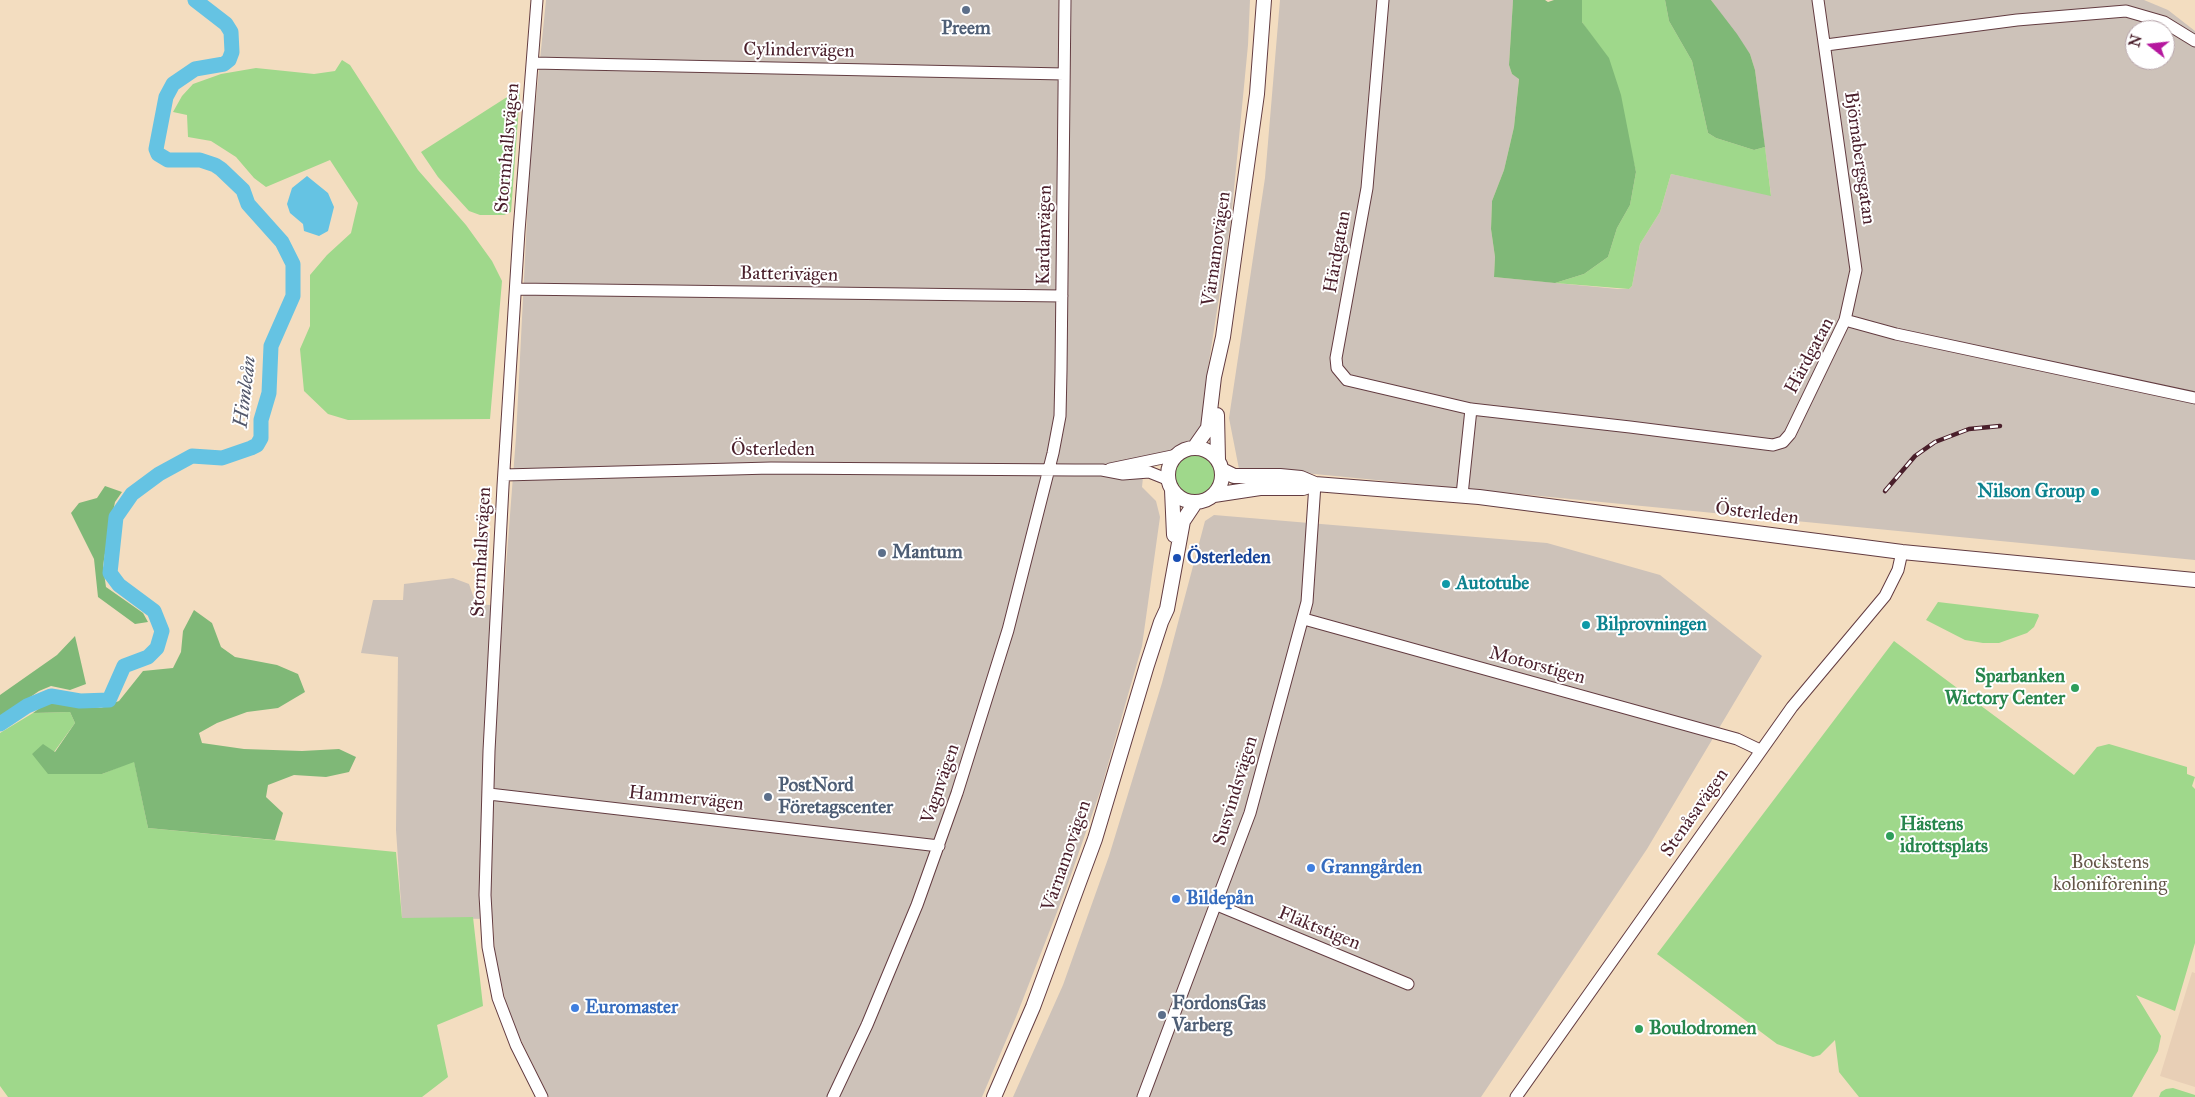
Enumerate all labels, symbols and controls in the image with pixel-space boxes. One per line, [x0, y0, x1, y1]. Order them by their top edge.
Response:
marker: Preem [960, 4, 972, 16]
place label: Preem [941, 18, 991, 40]
north arrow [2125, 20, 2175, 70]
text: N [2126, 33, 2146, 49]
street label: Cylindervägen [743, 39, 855, 63]
street label: Stormhallsvägen [491, 82, 525, 214]
street label: Björnabergsgatan [1838, 90, 1880, 226]
street label: Kardanvägen [1033, 185, 1057, 285]
street label: Värnamovägen [1198, 190, 1236, 308]
street label: Härdgatan [1320, 209, 1356, 295]
street label: Batterivägen [740, 263, 838, 287]
street label: Härdgatan [1780, 314, 1840, 398]
water label: Himleån [230, 355, 262, 429]
street label: Österleden [731, 439, 815, 461]
place label: Nilson Group [1977, 481, 2085, 503]
street label: Stormhallsvägen [467, 486, 497, 618]
marker: Nilson Group [2089, 486, 2101, 498]
street label: Österleden [1714, 498, 1800, 530]
place label: Mantum [892, 542, 963, 564]
marker: Mantum [876, 547, 888, 559]
place label: Österleden [1187, 547, 1271, 569]
marker: Österleden [1171, 552, 1183, 564]
place label: Autotube [1456, 573, 1529, 595]
marker: Autotube [1440, 578, 1452, 590]
place label: Bilprovningen [1596, 614, 1707, 636]
marker: Bilprovningen [1580, 619, 1592, 631]
street label: Motorstigen [1486, 642, 1588, 690]
place label: Sparbanken Wictory Center [1944, 666, 2065, 710]
marker: Sparbanken Wictory Center [2069, 682, 2081, 694]
street label: Susvindsvägen [1209, 733, 1263, 849]
street label: Vagnvägen [917, 741, 965, 827]
street label: Stenåsavägen [1656, 764, 1734, 862]
place label: PostNord Företagscenter [778, 775, 893, 819]
street label: Hammervägen [627, 782, 745, 816]
marker: PostNord Företagscenter [762, 791, 774, 803]
street label: Värnamovägen [1037, 797, 1097, 915]
place label: Hästens idrottsplats [1900, 814, 1988, 858]
marker: Hästens idrottsplats [1884, 830, 1896, 842]
park label: Bockstens koloniförening [2053, 852, 2167, 896]
place label: Granngården [1321, 857, 1422, 879]
marker: Granngården [1305, 862, 1317, 874]
place label: Bildepån [1186, 888, 1254, 910]
marker: Bildepån [1170, 893, 1182, 905]
street label: Fläktstigen [1274, 902, 1364, 956]
place label: FordonsGas Varberg [1172, 993, 1266, 1037]
place label: Euromaster [585, 997, 678, 1019]
marker: Euromaster [569, 1002, 581, 1014]
marker: FordonsGas Varberg [1156, 1009, 1168, 1021]
place label: Boulodromen [1649, 1018, 1756, 1040]
marker: Boulodromen [1633, 1023, 1645, 1035]

